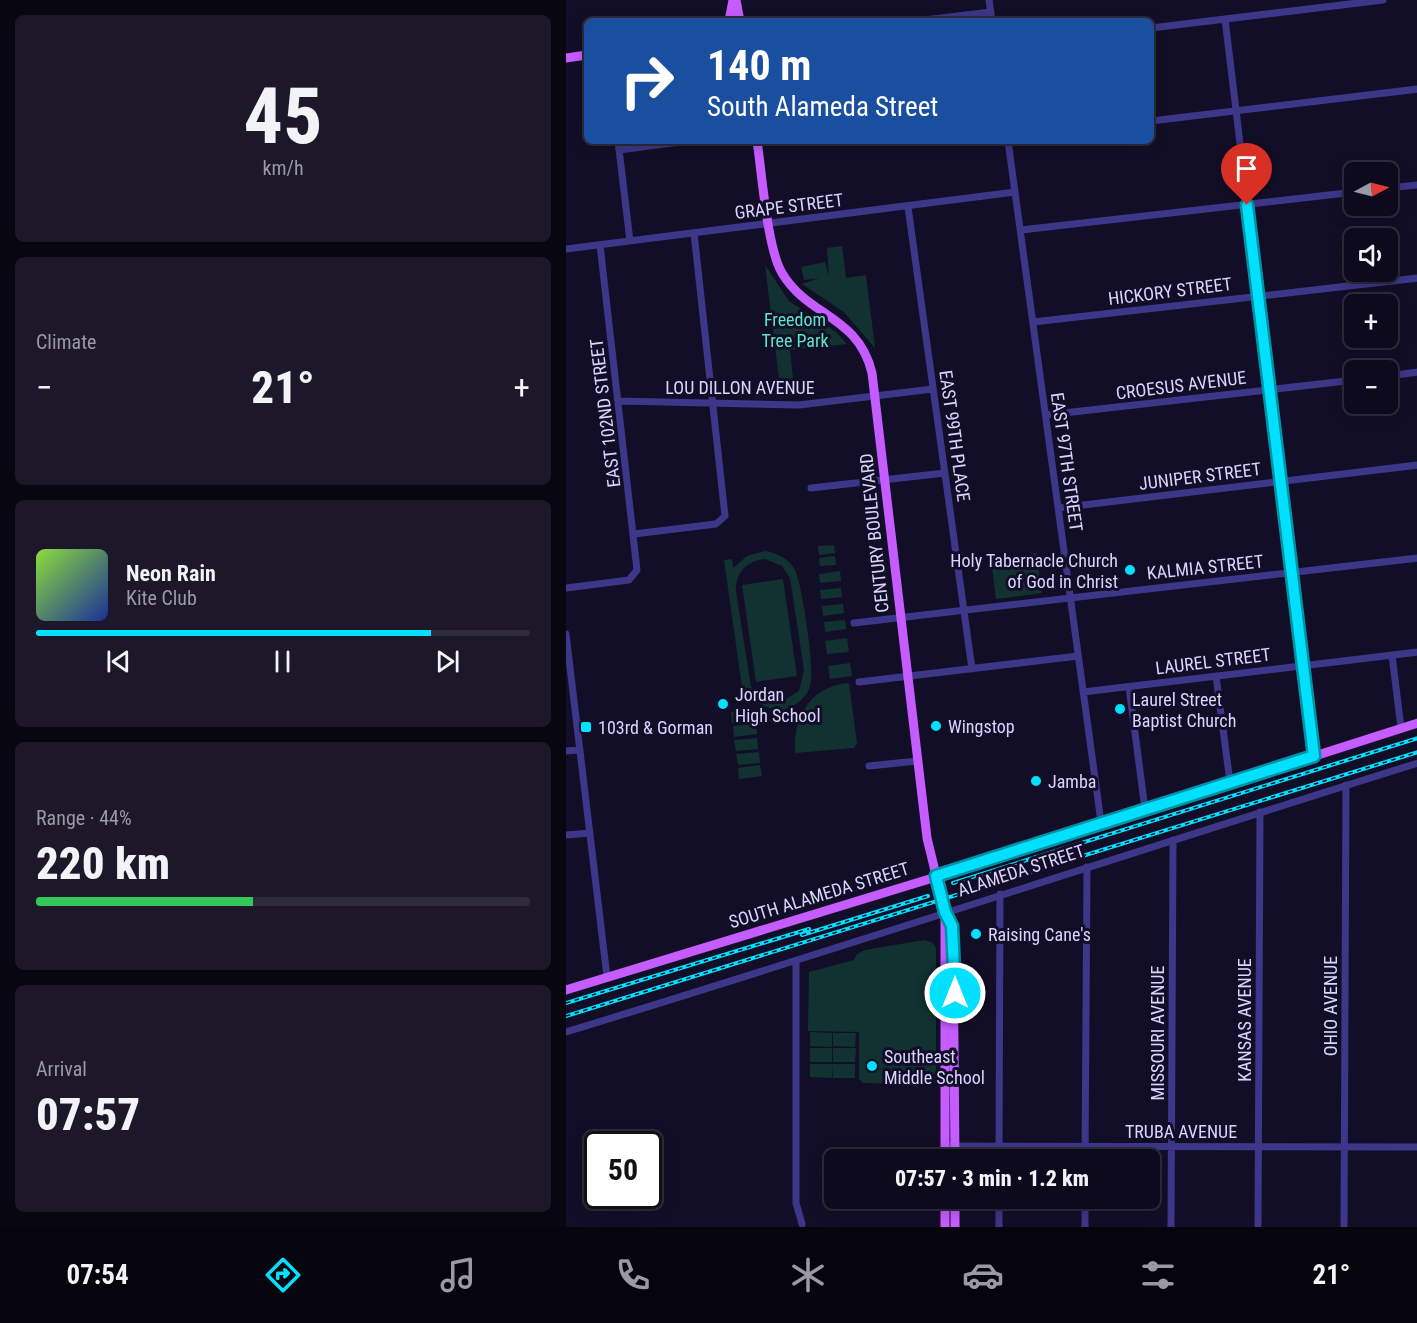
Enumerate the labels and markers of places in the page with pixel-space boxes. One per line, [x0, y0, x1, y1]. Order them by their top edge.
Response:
pin [1221, 143, 1272, 205]
place label: Holy Tabernacle Church of God in Christ [950, 550, 1118, 592]
marker: Holy Tabernacle Church of God in Christ [1123, 563, 1137, 577]
place label: Jordan High School [735, 684, 821, 726]
place label: Laurel Street Baptist Church [1132, 689, 1236, 731]
marker: Jordan High School [716, 697, 730, 711]
marker: Laurel Street Baptist Church [1113, 702, 1127, 716]
place label: Wingstop [948, 716, 1015, 737]
place label: 103rd & Gorman [598, 717, 713, 738]
marker: Wingstop [929, 719, 943, 733]
marker: 103rd & Gorman [579, 720, 593, 734]
place label: Jamba [1048, 771, 1096, 792]
marker: Jamba [1029, 774, 1043, 788]
place label: Raising Cane's [988, 924, 1091, 945]
marker: Raising Cane's [969, 927, 983, 941]
place label: Southeast Middle School [884, 1046, 985, 1088]
marker: Southeast Middle School [865, 1059, 879, 1073]

